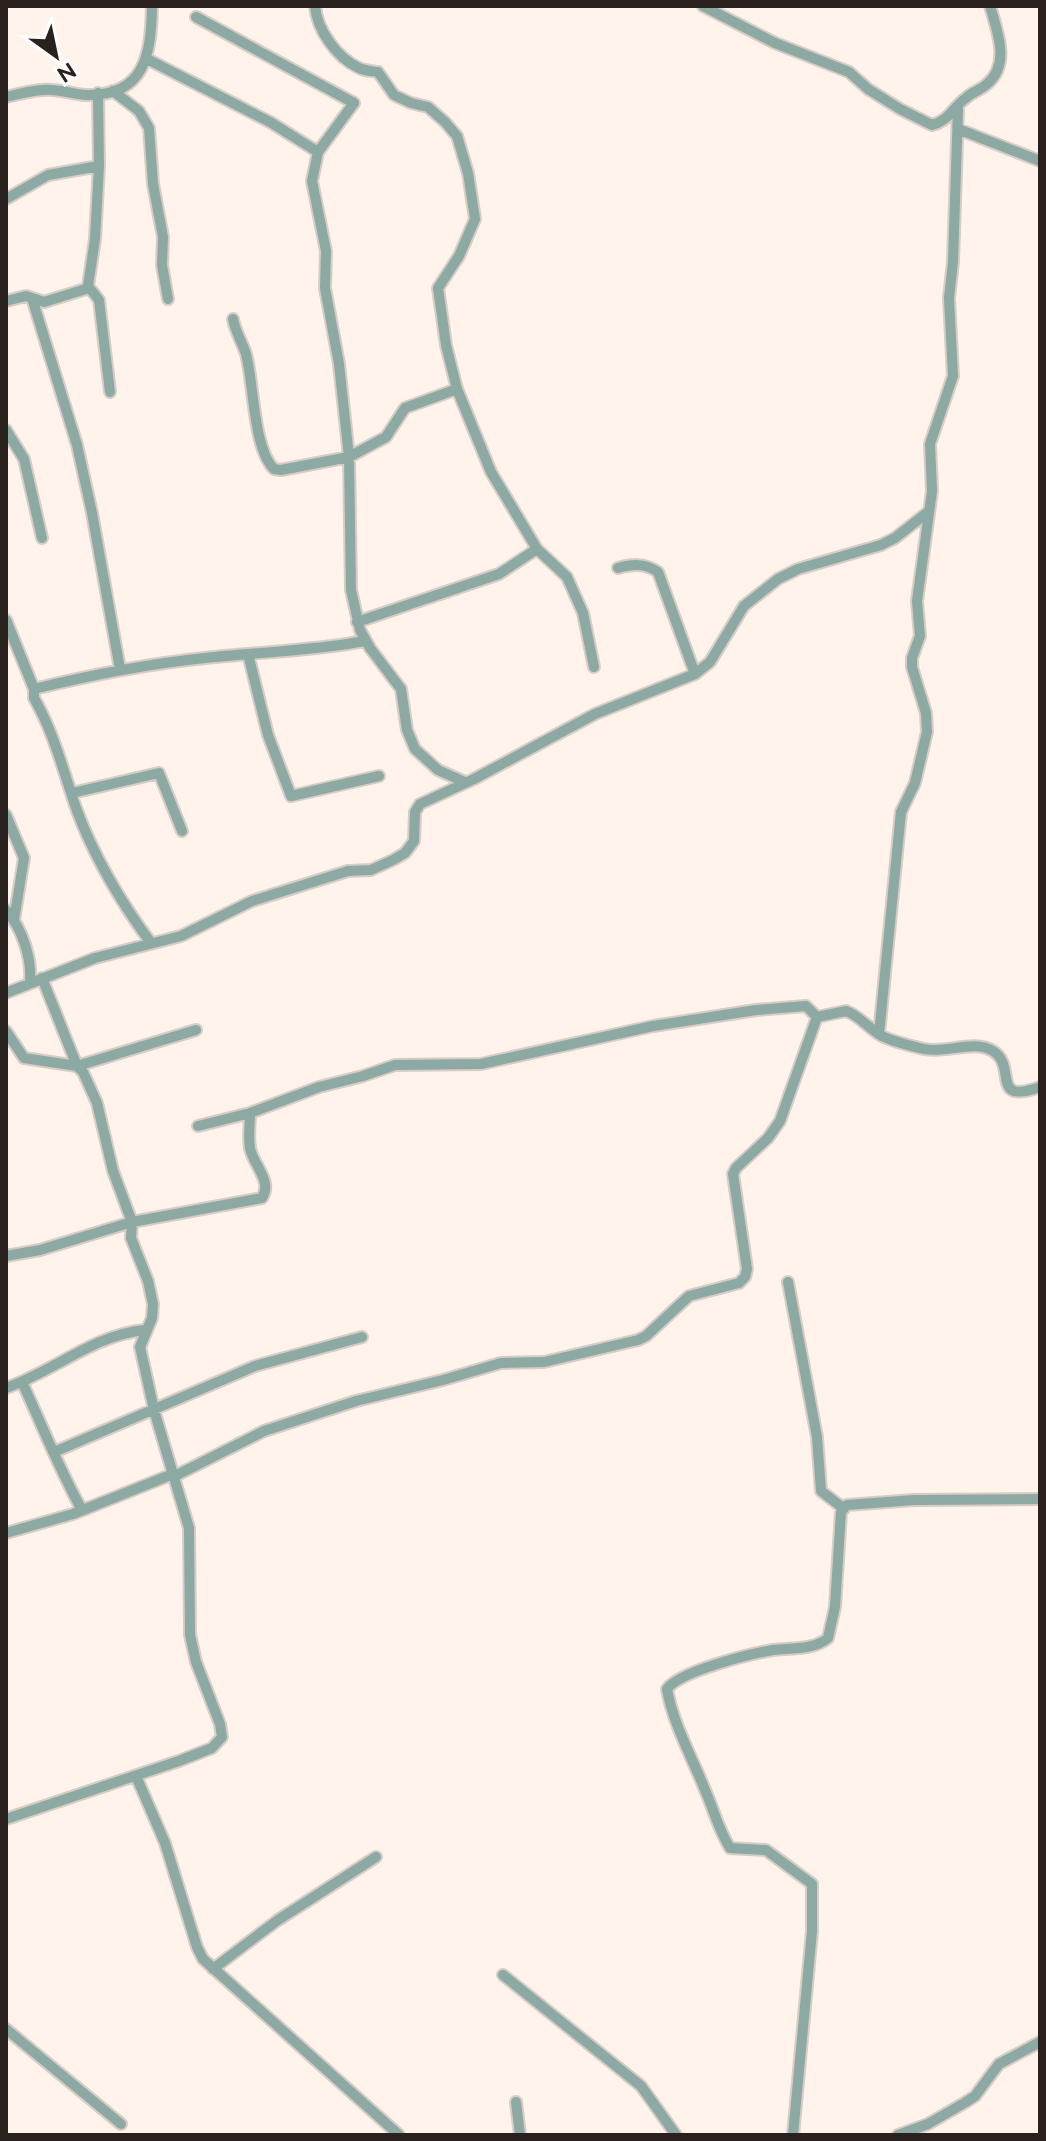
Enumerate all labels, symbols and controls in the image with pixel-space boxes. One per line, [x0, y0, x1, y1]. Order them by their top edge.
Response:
north arrow [16, 16, 96, 96]
text: N [53, 57, 81, 88]

